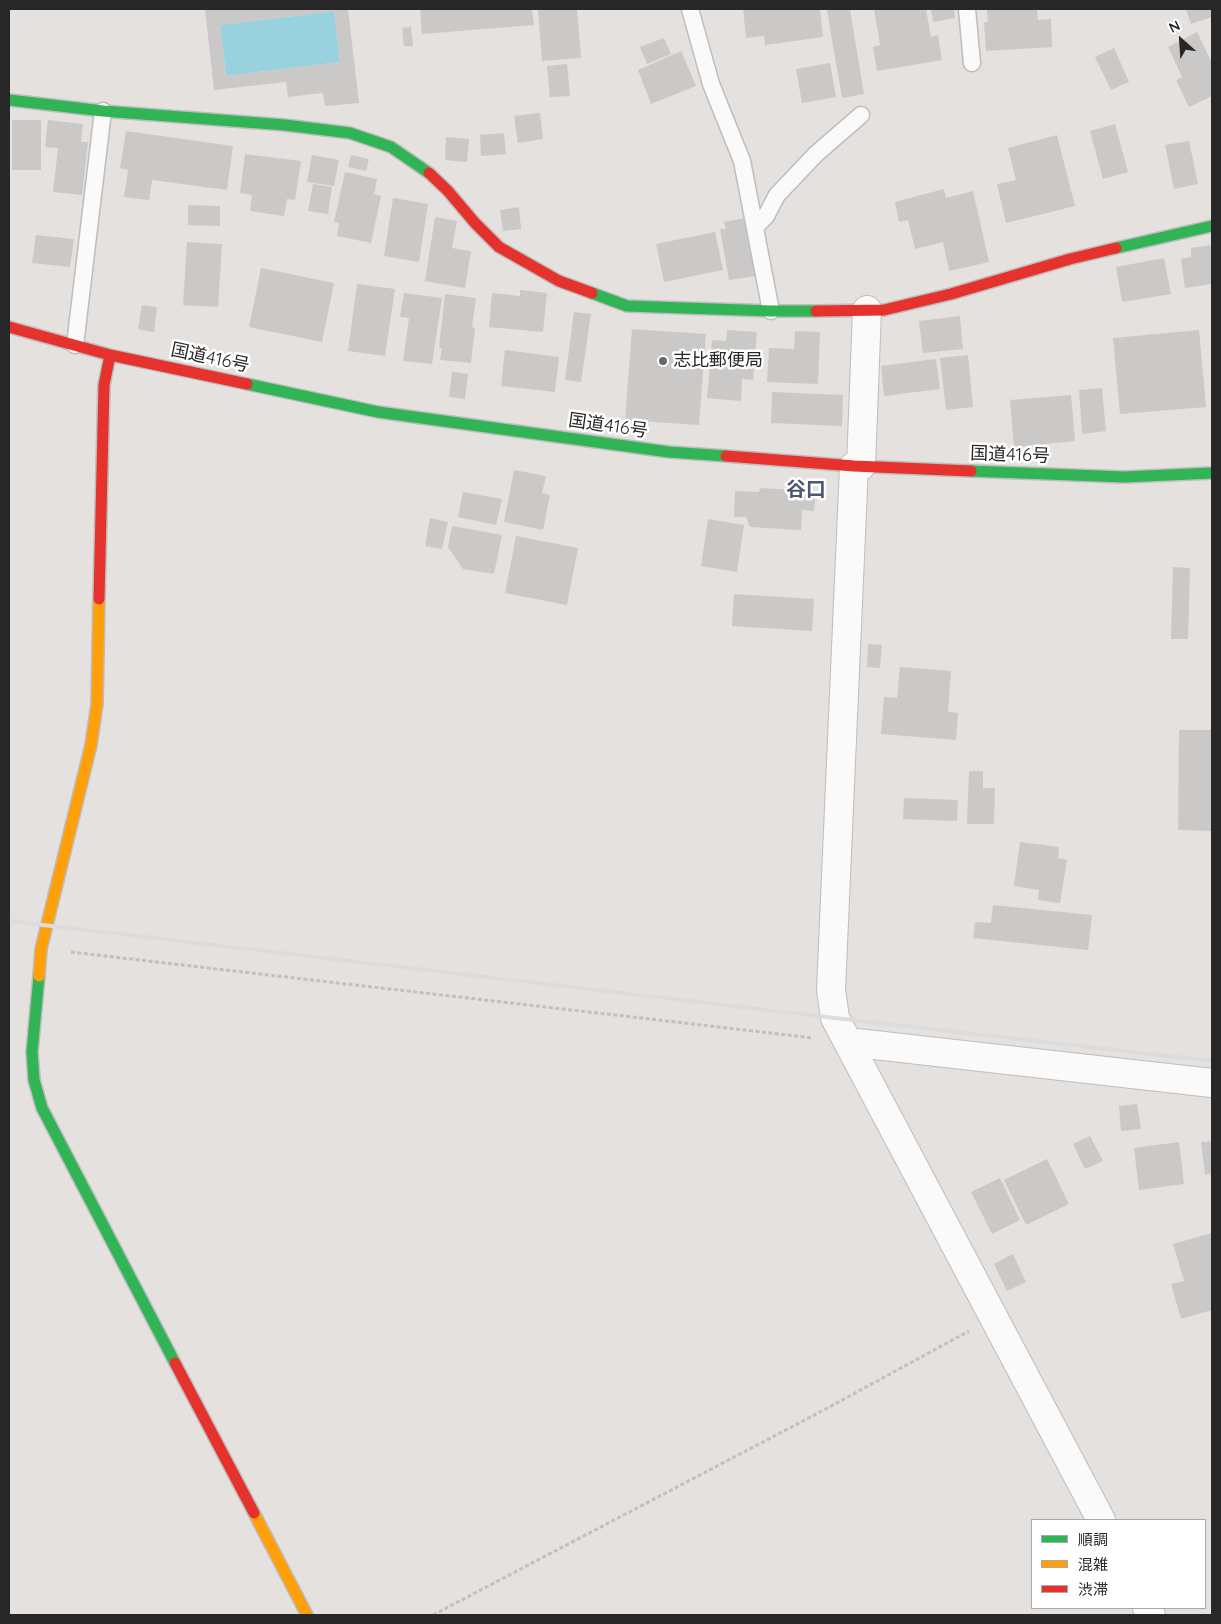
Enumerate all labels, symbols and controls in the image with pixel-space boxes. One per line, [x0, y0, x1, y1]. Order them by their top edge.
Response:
north arrow [1156, 15, 1206, 65]
text: N [1166, 16, 1183, 37]
street label: 国道416号 [169, 339, 251, 377]
place label: 志比郵便局 [673, 350, 763, 372]
marker: 志比郵便局 [657, 355, 669, 367]
street label: 国道416号 [567, 410, 649, 442]
street label: 国道416号 [970, 443, 1050, 467]
district label: 谷口 [786, 478, 826, 502]
legend [1031, 1519, 1206, 1609]
text: 順調 [1078, 1530, 1108, 1549]
text: 混雑 [1078, 1555, 1108, 1574]
text: 渋滞 [1078, 1580, 1108, 1599]

